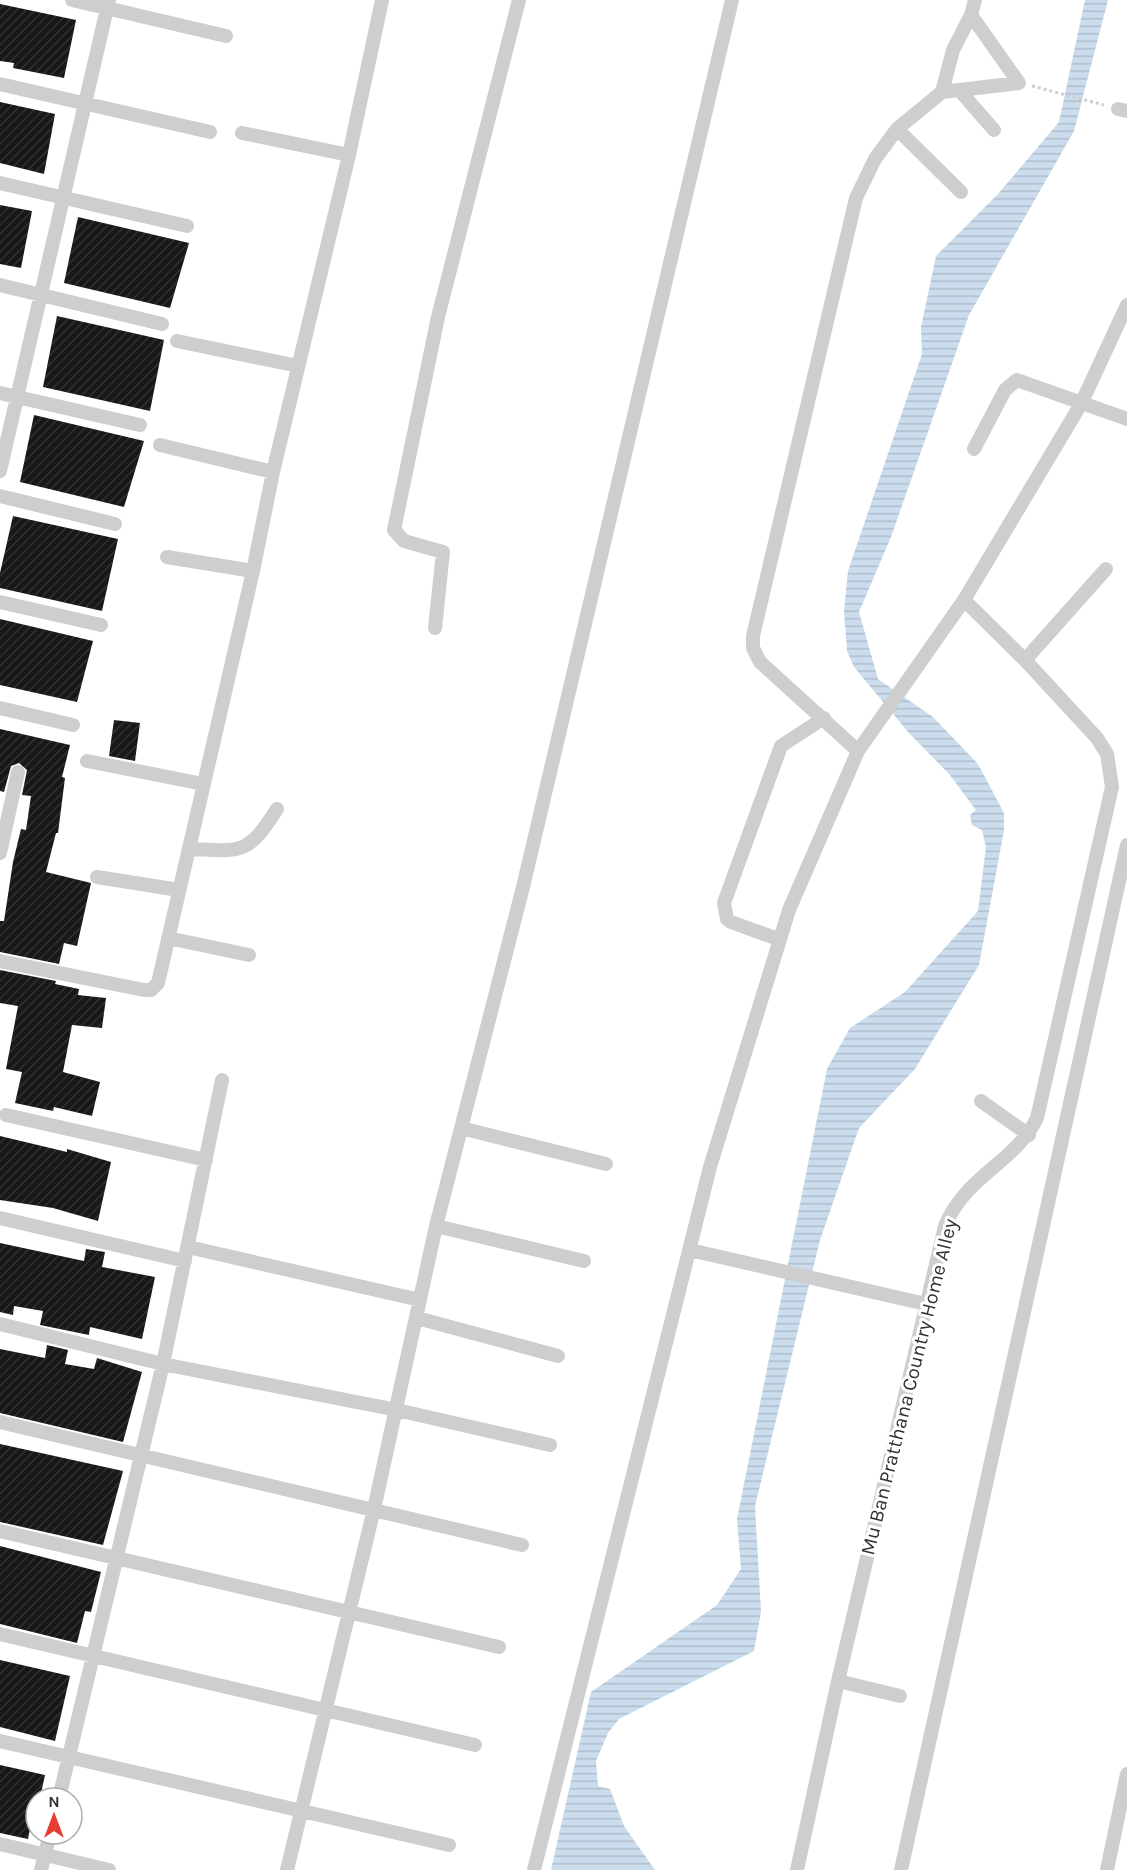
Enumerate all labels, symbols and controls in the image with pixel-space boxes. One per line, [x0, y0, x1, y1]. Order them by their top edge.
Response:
street label: Mu Ban Pratthana Country Home Alley [856, 1216, 962, 1558]
north arrow [24, 1786, 84, 1846]
text: N [48, 1792, 60, 1811]

